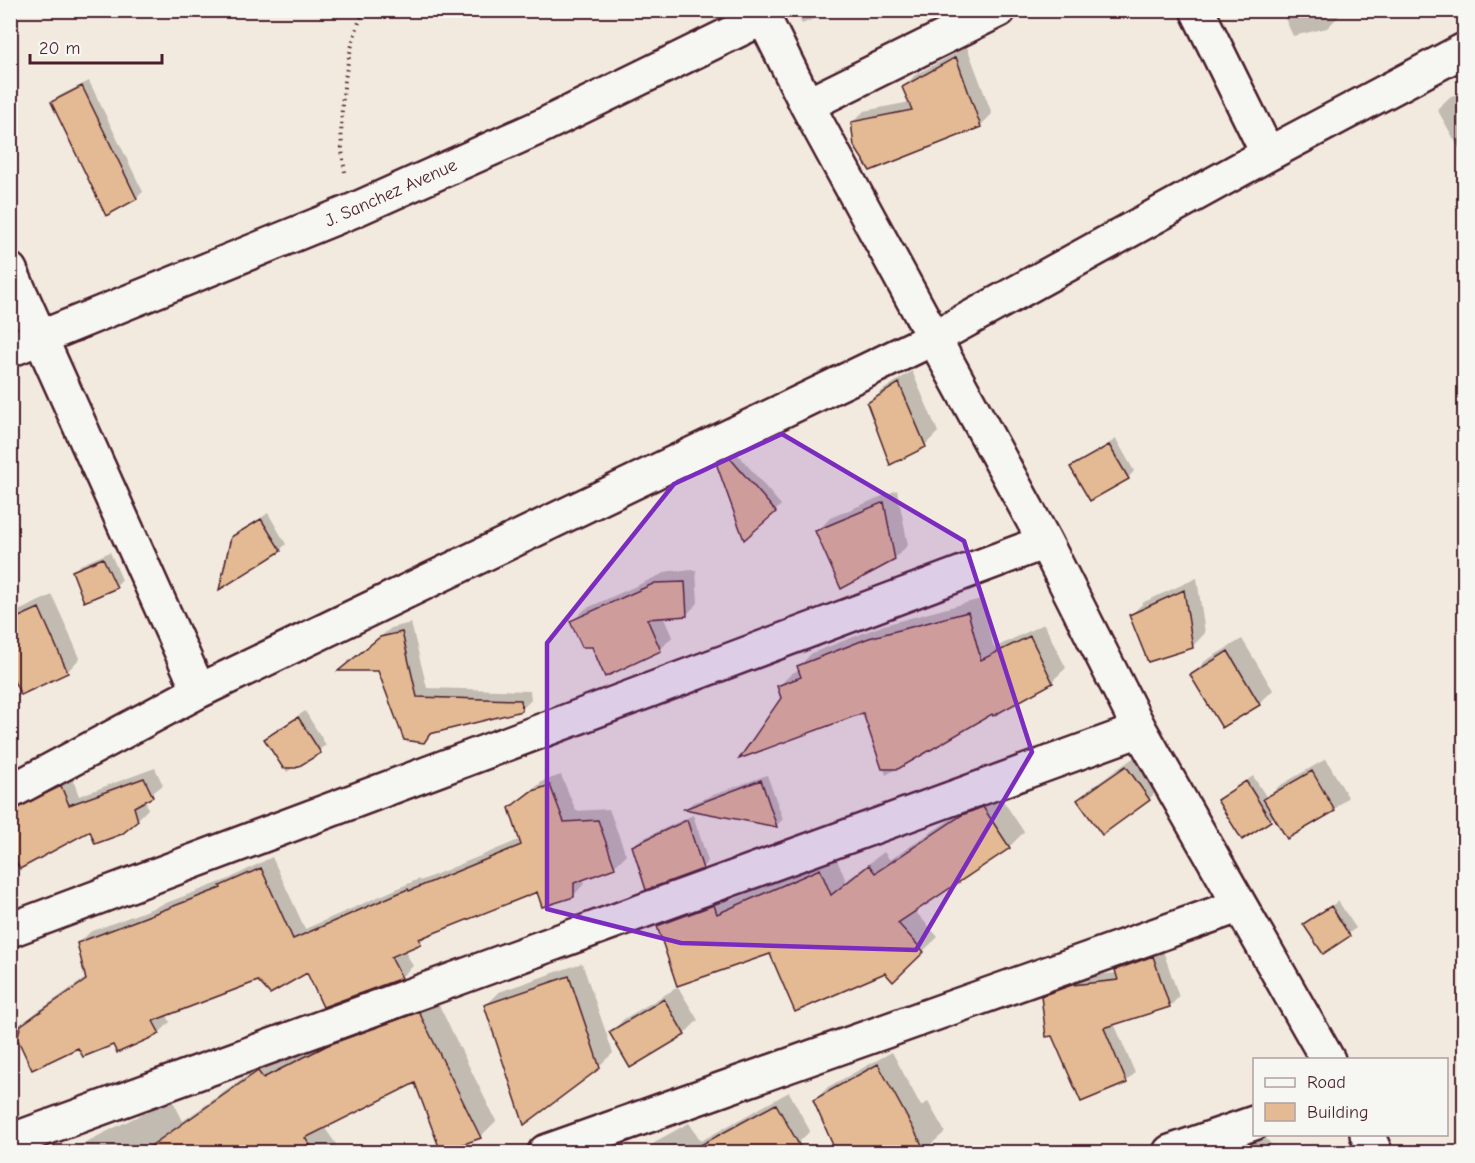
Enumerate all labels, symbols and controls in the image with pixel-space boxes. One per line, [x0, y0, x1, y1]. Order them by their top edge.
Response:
scale bar [30, 27, 162, 65]
text: 20 m [39, 38, 80, 59]
street label: J. Sanchez Avenue [322, 154, 460, 232]
legend [1253, 1058, 1448, 1136]
text: Road [1307, 1072, 1346, 1093]
text: Building [1307, 1102, 1369, 1123]

